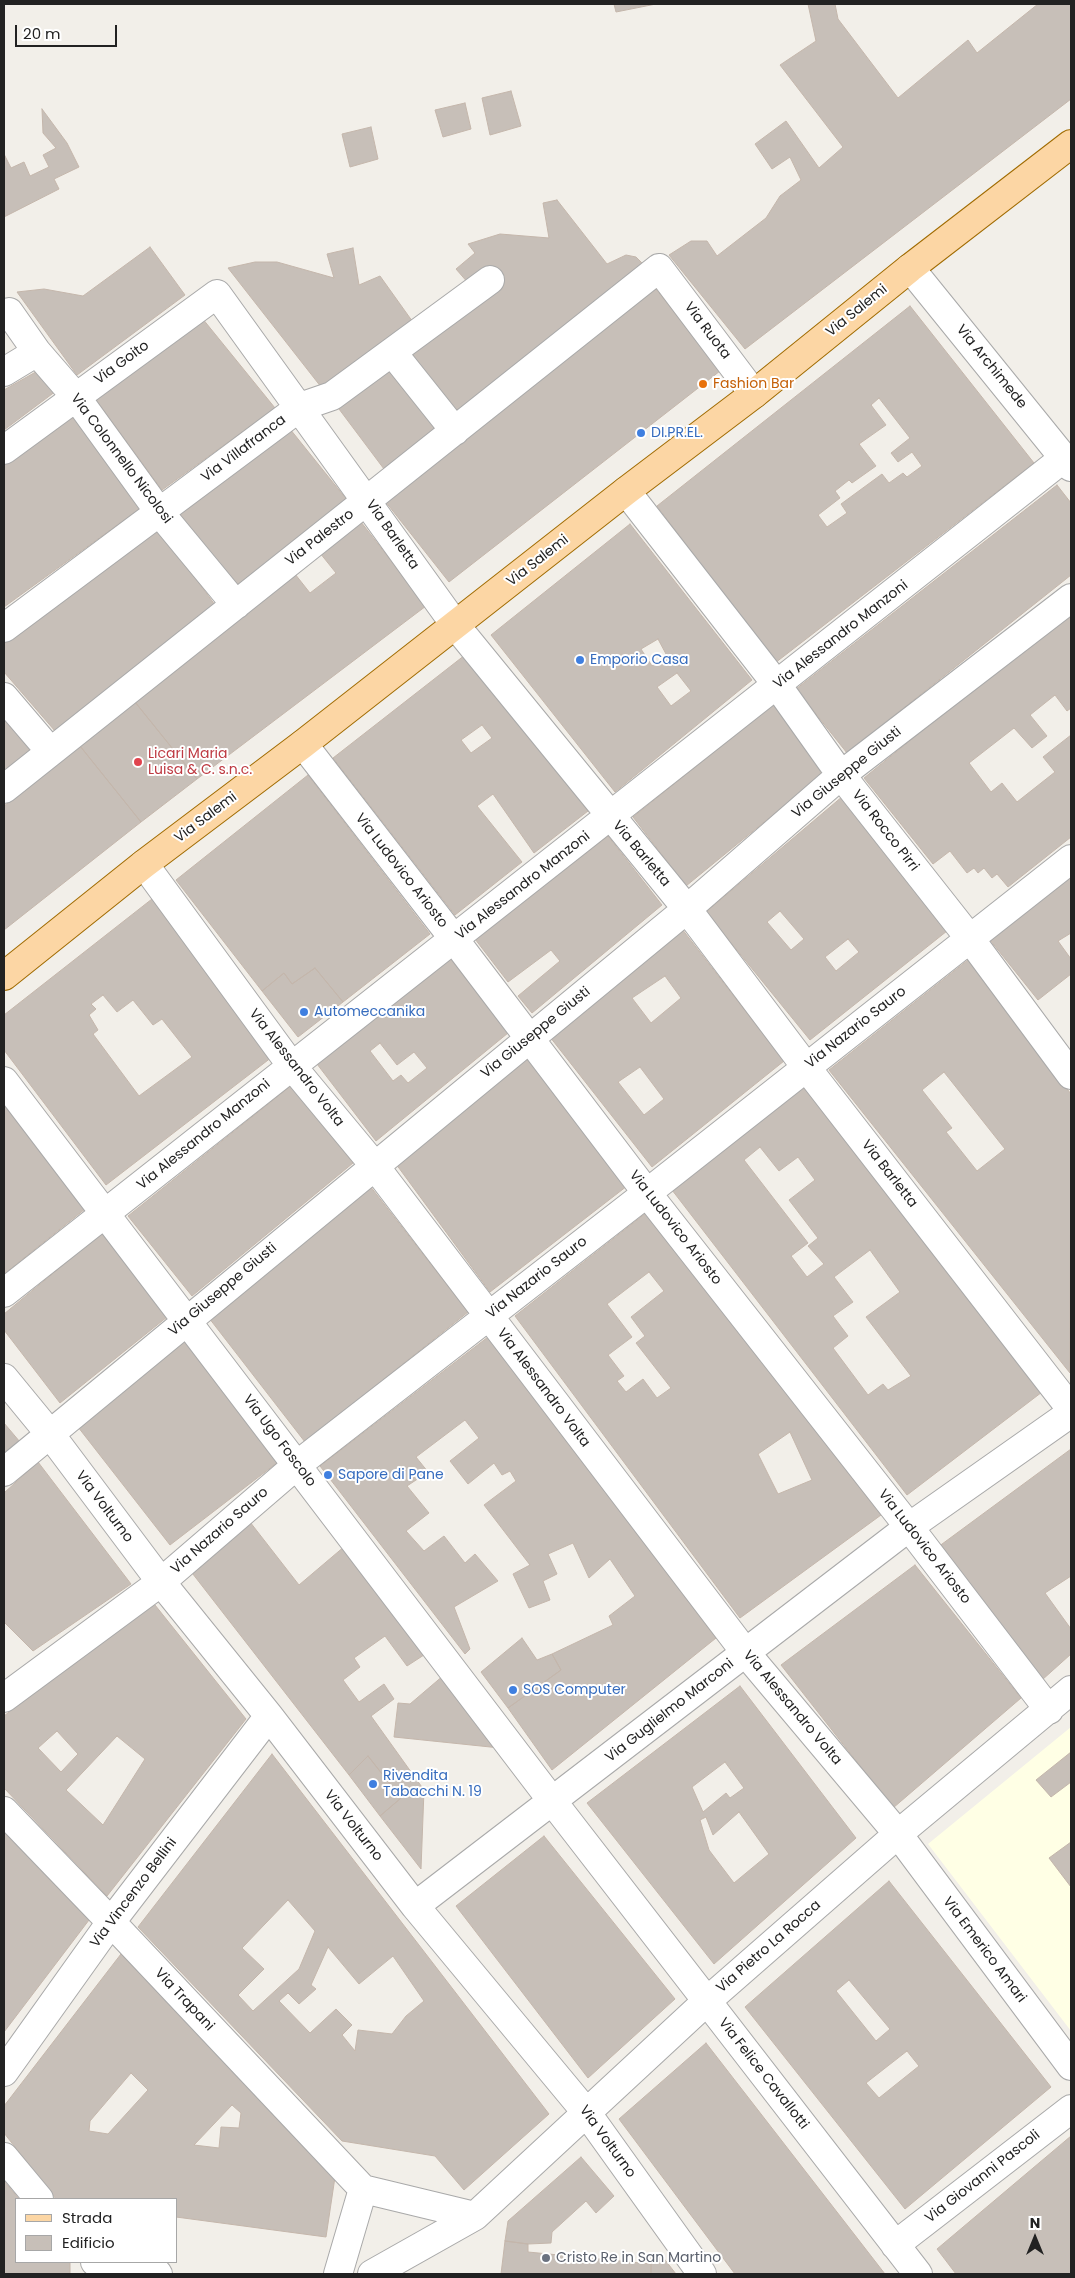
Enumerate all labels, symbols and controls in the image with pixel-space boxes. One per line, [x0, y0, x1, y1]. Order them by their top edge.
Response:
scale bar [18, 15, 120, 47]
text: 20 m [23, 23, 61, 44]
street label: Via Salemi [823, 281, 891, 341]
street label: Via Ruota [680, 299, 734, 363]
street label: Via Archimede [952, 322, 1030, 412]
street label: Via Goito [91, 338, 153, 388]
place label: Fashion Bar [713, 376, 794, 392]
marker: Fashion Bar [697, 378, 709, 390]
street label: Via Colonnello Nicolosi [67, 391, 175, 527]
street label: Via Villafranca [198, 412, 290, 486]
place label: DI.PR.EL. [651, 425, 703, 441]
marker: DI.PR.EL. [635, 427, 647, 439]
street label: Via Barletta [362, 497, 422, 573]
street label: Via Palestro [282, 506, 358, 570]
street label: Via Salemi [504, 532, 572, 590]
street label: Via Alessandro Manzoni [770, 577, 912, 693]
place label: Emporio Casa [590, 652, 688, 668]
marker: Emporio Casa [574, 654, 586, 666]
street label: Via Giuseppe Giusti [789, 724, 905, 822]
place label: Licari Maria Luisa & C. s.n.c. [148, 746, 252, 779]
marker: Licari Maria Luisa & C. s.n.c. [132, 756, 144, 768]
street label: Via Rocco Pirri [848, 787, 922, 875]
street label: Via Salemi [171, 789, 241, 847]
street label: Via Ludovico Ariosto [351, 810, 451, 932]
street label: Via Barletta [608, 818, 674, 890]
street label: Via Alessandro Manzoni [452, 828, 594, 944]
street label: Via Nazario Sauro [802, 983, 910, 1073]
street label: Via Giuseppe Giusti [478, 984, 594, 1082]
place label: Automeccanika [314, 1004, 425, 1020]
street label: Via Alessandro Volta [245, 1006, 347, 1130]
marker: Automeccanika [298, 1006, 310, 1018]
street label: Via Alessandro Manzoni [134, 1076, 274, 1194]
street label: Via Barletta [857, 1137, 921, 1211]
street label: Via Ludovico Ariosto [625, 1167, 725, 1289]
street label: Via Nazario Sauro [483, 1233, 591, 1323]
street label: Via Giuseppe Giusti [166, 1240, 280, 1340]
street label: Via Alessandro Volta [493, 1325, 593, 1451]
street label: Via Ugo Foscolo [239, 1392, 319, 1490]
place label: Sapore di Pane [338, 1467, 444, 1483]
street label: Via Volturno [72, 1468, 136, 1546]
marker: Sapore di Pane [322, 1469, 334, 1481]
street label: Via Nazario Sauro [168, 1484, 272, 1578]
street label: Via Ludovico Ariosto [874, 1486, 974, 1608]
street label: Via Alessandro Volta [739, 1647, 845, 1769]
street label: Via Guglielmo Marconi [603, 1656, 737, 1766]
place label: SOS Computer [523, 1682, 626, 1698]
marker: SOS Computer [507, 1684, 519, 1696]
place label: Rivendita Tabacchi N. 19 [383, 1768, 482, 1800]
marker: Rivendita Tabacchi N. 19 [367, 1778, 379, 1790]
street label: Via Volturno [320, 1787, 386, 1865]
street label: Via Vincenzo Bellini [87, 1835, 181, 1951]
street label: Via Emerico Amari [939, 1894, 1029, 2006]
street label: Via Pietro La Rocca [713, 1897, 825, 1997]
street label: Via Trapani [151, 1965, 217, 2035]
street label: Via Felice Cavallotti [714, 2015, 812, 2133]
street label: Via Volturno [575, 2103, 639, 2181]
street label: Via Giovanni Pascoli [922, 2127, 1044, 2227]
legend [15, 2198, 178, 2263]
text: Strada [62, 2207, 112, 2228]
north arrow [1010, 2213, 1060, 2263]
text: N [1030, 2213, 1040, 2233]
text: Edificio [62, 2232, 115, 2253]
place label: Cristo Re in San Martino [556, 2250, 721, 2266]
marker: Cristo Re in San Martino [540, 2252, 552, 2264]

